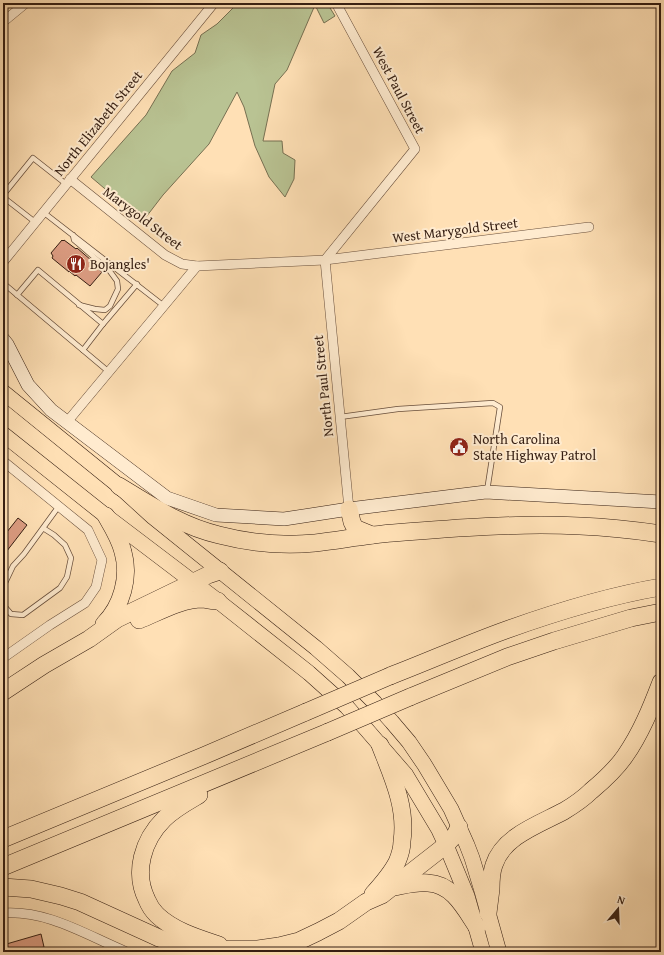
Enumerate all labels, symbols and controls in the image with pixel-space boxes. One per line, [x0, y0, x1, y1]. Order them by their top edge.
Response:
street label: West Paul Street [368, 43, 430, 137]
street label: North Elizabeth Street [49, 66, 147, 180]
street label: Marygold Street [99, 181, 187, 255]
street label: West Marygold Street [391, 212, 519, 248]
restaurant icon: Bojangles' [65, 253, 87, 275]
place label: Bojangles' [90, 254, 150, 274]
street label: North Paul Street [308, 334, 338, 438]
place label: North Carolina State Highway Patrol [473, 429, 596, 465]
public building icon: North Carolina State Highway Patrol [448, 436, 470, 458]
north arrow [598, 889, 638, 929]
text: N [615, 891, 628, 909]

